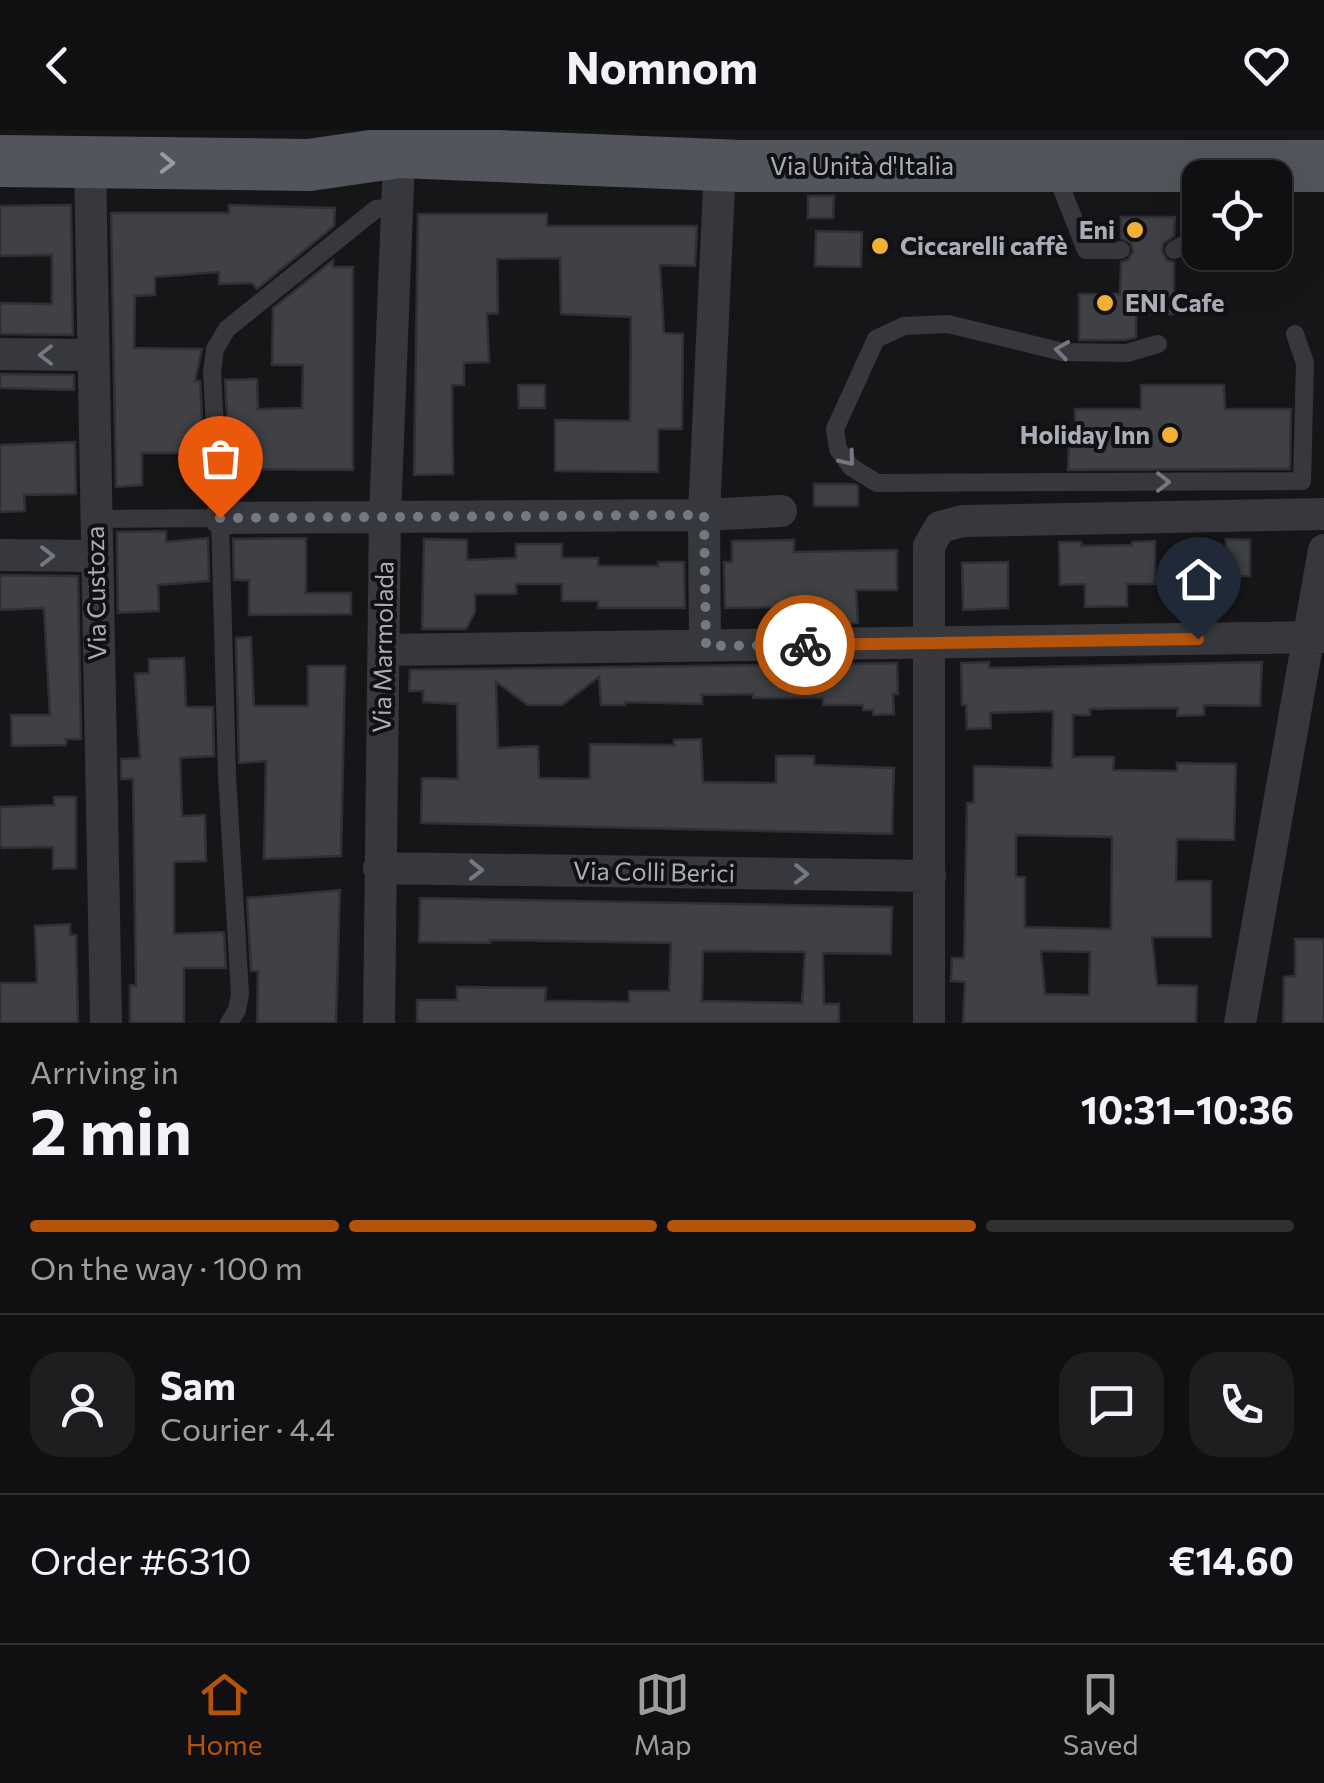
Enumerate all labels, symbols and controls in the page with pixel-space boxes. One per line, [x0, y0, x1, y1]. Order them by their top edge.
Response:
icon: back [30, 38, 85, 93]
text: Nomnom [566, 38, 758, 93]
icon: heart [1239, 38, 1294, 93]
street label: Via Unità d'Italia [770, 150, 954, 180]
one-way arrow [160, 152, 176, 174]
map controls [1182, 160, 1292, 270]
button: locate [1182, 160, 1292, 270]
place label: Eni [1079, 214, 1115, 244]
marker: Eni [1124, 219, 1146, 241]
place label: Ciccarelli caffè [900, 230, 1068, 260]
marker: Ciccarelli caffè [869, 235, 891, 257]
place label: ENI Cafe [1125, 287, 1225, 317]
marker: ENI Cafe [1094, 292, 1116, 314]
one-way arrow [1054, 340, 1070, 361]
one-way arrow [38, 344, 54, 365]
pin [178, 416, 263, 519]
place label: Holiday Inn [1020, 419, 1150, 449]
marker: Holiday Inn [1159, 424, 1181, 446]
icon: bag [193, 431, 248, 486]
one-way arrow [837, 447, 854, 465]
one-way arrow [1156, 471, 1172, 492]
street label: Via Custoza [79, 526, 111, 660]
pin [1156, 537, 1241, 640]
one-way arrow [40, 545, 56, 567]
icon: home [1171, 552, 1226, 607]
street label: Via Marmolada [366, 561, 398, 733]
courier [755, 595, 855, 695]
icon: bike [778, 618, 833, 673]
street label: Via Colli Berici [573, 855, 735, 887]
one-way arrow [469, 859, 485, 880]
one-way arrow [794, 863, 810, 885]
text: Arriving in [30, 1051, 179, 1091]
text: 10:31–10:36 [1081, 1085, 1294, 1132]
text: 2 min [30, 1089, 192, 1168]
text: On the way · 100 m [30, 1247, 303, 1287]
button: person [30, 1352, 135, 1457]
button: chat [1059, 1352, 1164, 1457]
button: phone [1189, 1352, 1294, 1457]
text: Sam [160, 1361, 236, 1408]
text: Courier · 4.4 [160, 1408, 335, 1448]
text: Order #6310 [30, 1536, 252, 1583]
text: €14.60 [1169, 1536, 1294, 1583]
tab: Home [186, 1667, 263, 1761]
tab: Map [634, 1667, 692, 1761]
tab: Saved [1063, 1667, 1138, 1761]

